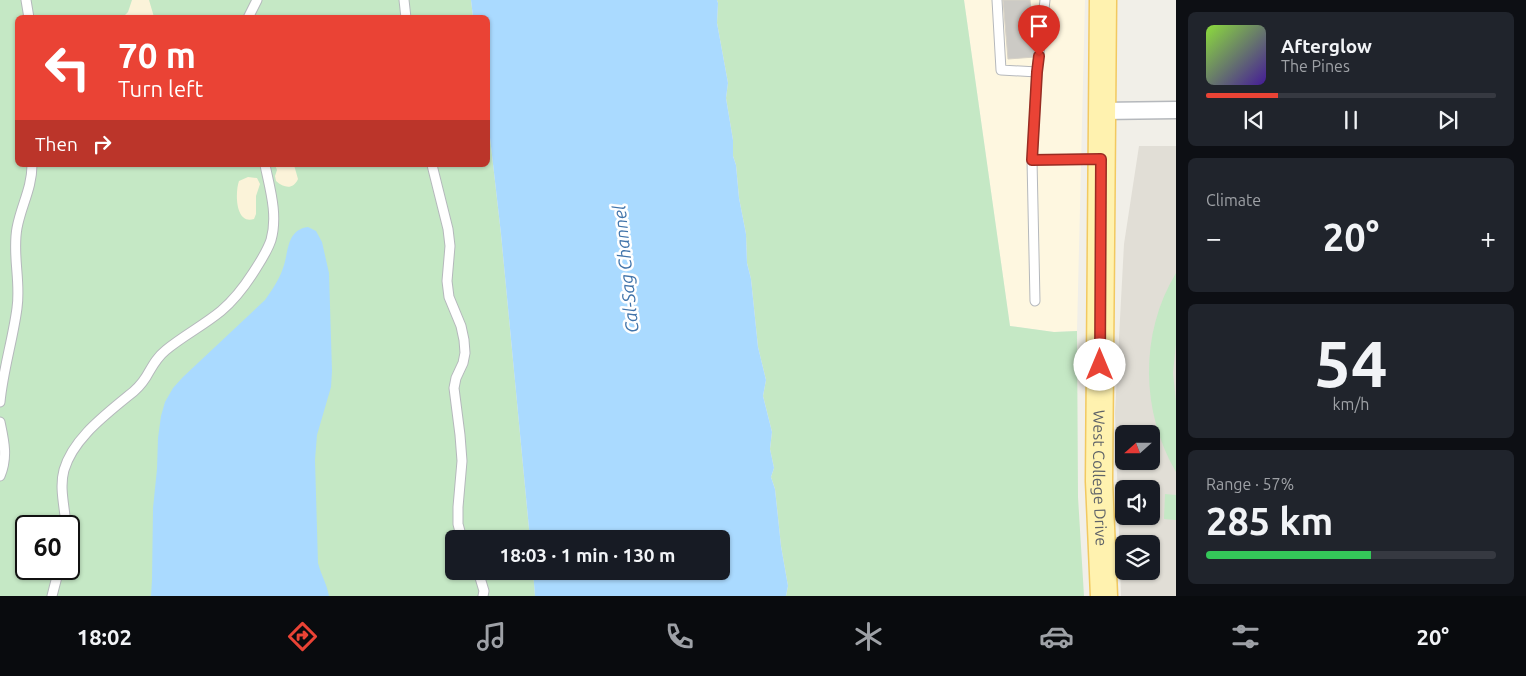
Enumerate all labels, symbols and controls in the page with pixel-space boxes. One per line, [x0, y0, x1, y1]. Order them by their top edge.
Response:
pin [1018, 5, 1060, 56]
icon: arrive [1025, 12, 1053, 40]
icon: left [35, 35, 100, 100]
text: 70 m [118, 35, 196, 75]
text: Afterglow [1281, 35, 1372, 57]
text: The Pines [1281, 57, 1350, 75]
text: Turn left [118, 76, 203, 101]
icon: previous [1240, 106, 1268, 134]
icon: pause [1337, 106, 1365, 134]
icon: next [1434, 106, 1462, 134]
icon: right [88, 130, 116, 158]
text: Then [35, 133, 78, 155]
text: Climate [1206, 191, 1261, 209]
water label: Cal-Sag Channel [608, 204, 642, 334]
text: 20° [1323, 216, 1379, 258]
text: − [1206, 222, 1222, 253]
text: + [1480, 222, 1496, 253]
text: 54 [1314, 326, 1388, 399]
position arrow [1073, 338, 1125, 390]
text: km/h [1333, 395, 1369, 413]
street label: West College Drive [1090, 410, 1111, 546]
north arrow [1115, 425, 1160, 470]
map controls [1115, 425, 1160, 580]
text: Range · 57% [1206, 475, 1294, 493]
button: sound [1115, 480, 1160, 525]
text: 285 km [1206, 500, 1333, 542]
speed limit sign: 60 [15, 515, 80, 580]
button: layers [1115, 535, 1160, 580]
text: 18:03 · 1 min · 130 m [500, 544, 675, 566]
icon: directions [285, 619, 320, 654]
icon: music [474, 619, 509, 654]
icon: phone [662, 619, 697, 654]
icon: climate [851, 619, 886, 654]
icon: car [1039, 619, 1074, 654]
icon: filters [1228, 619, 1263, 654]
text: 18:02 [77, 624, 132, 649]
text: 20° [1417, 624, 1449, 649]

